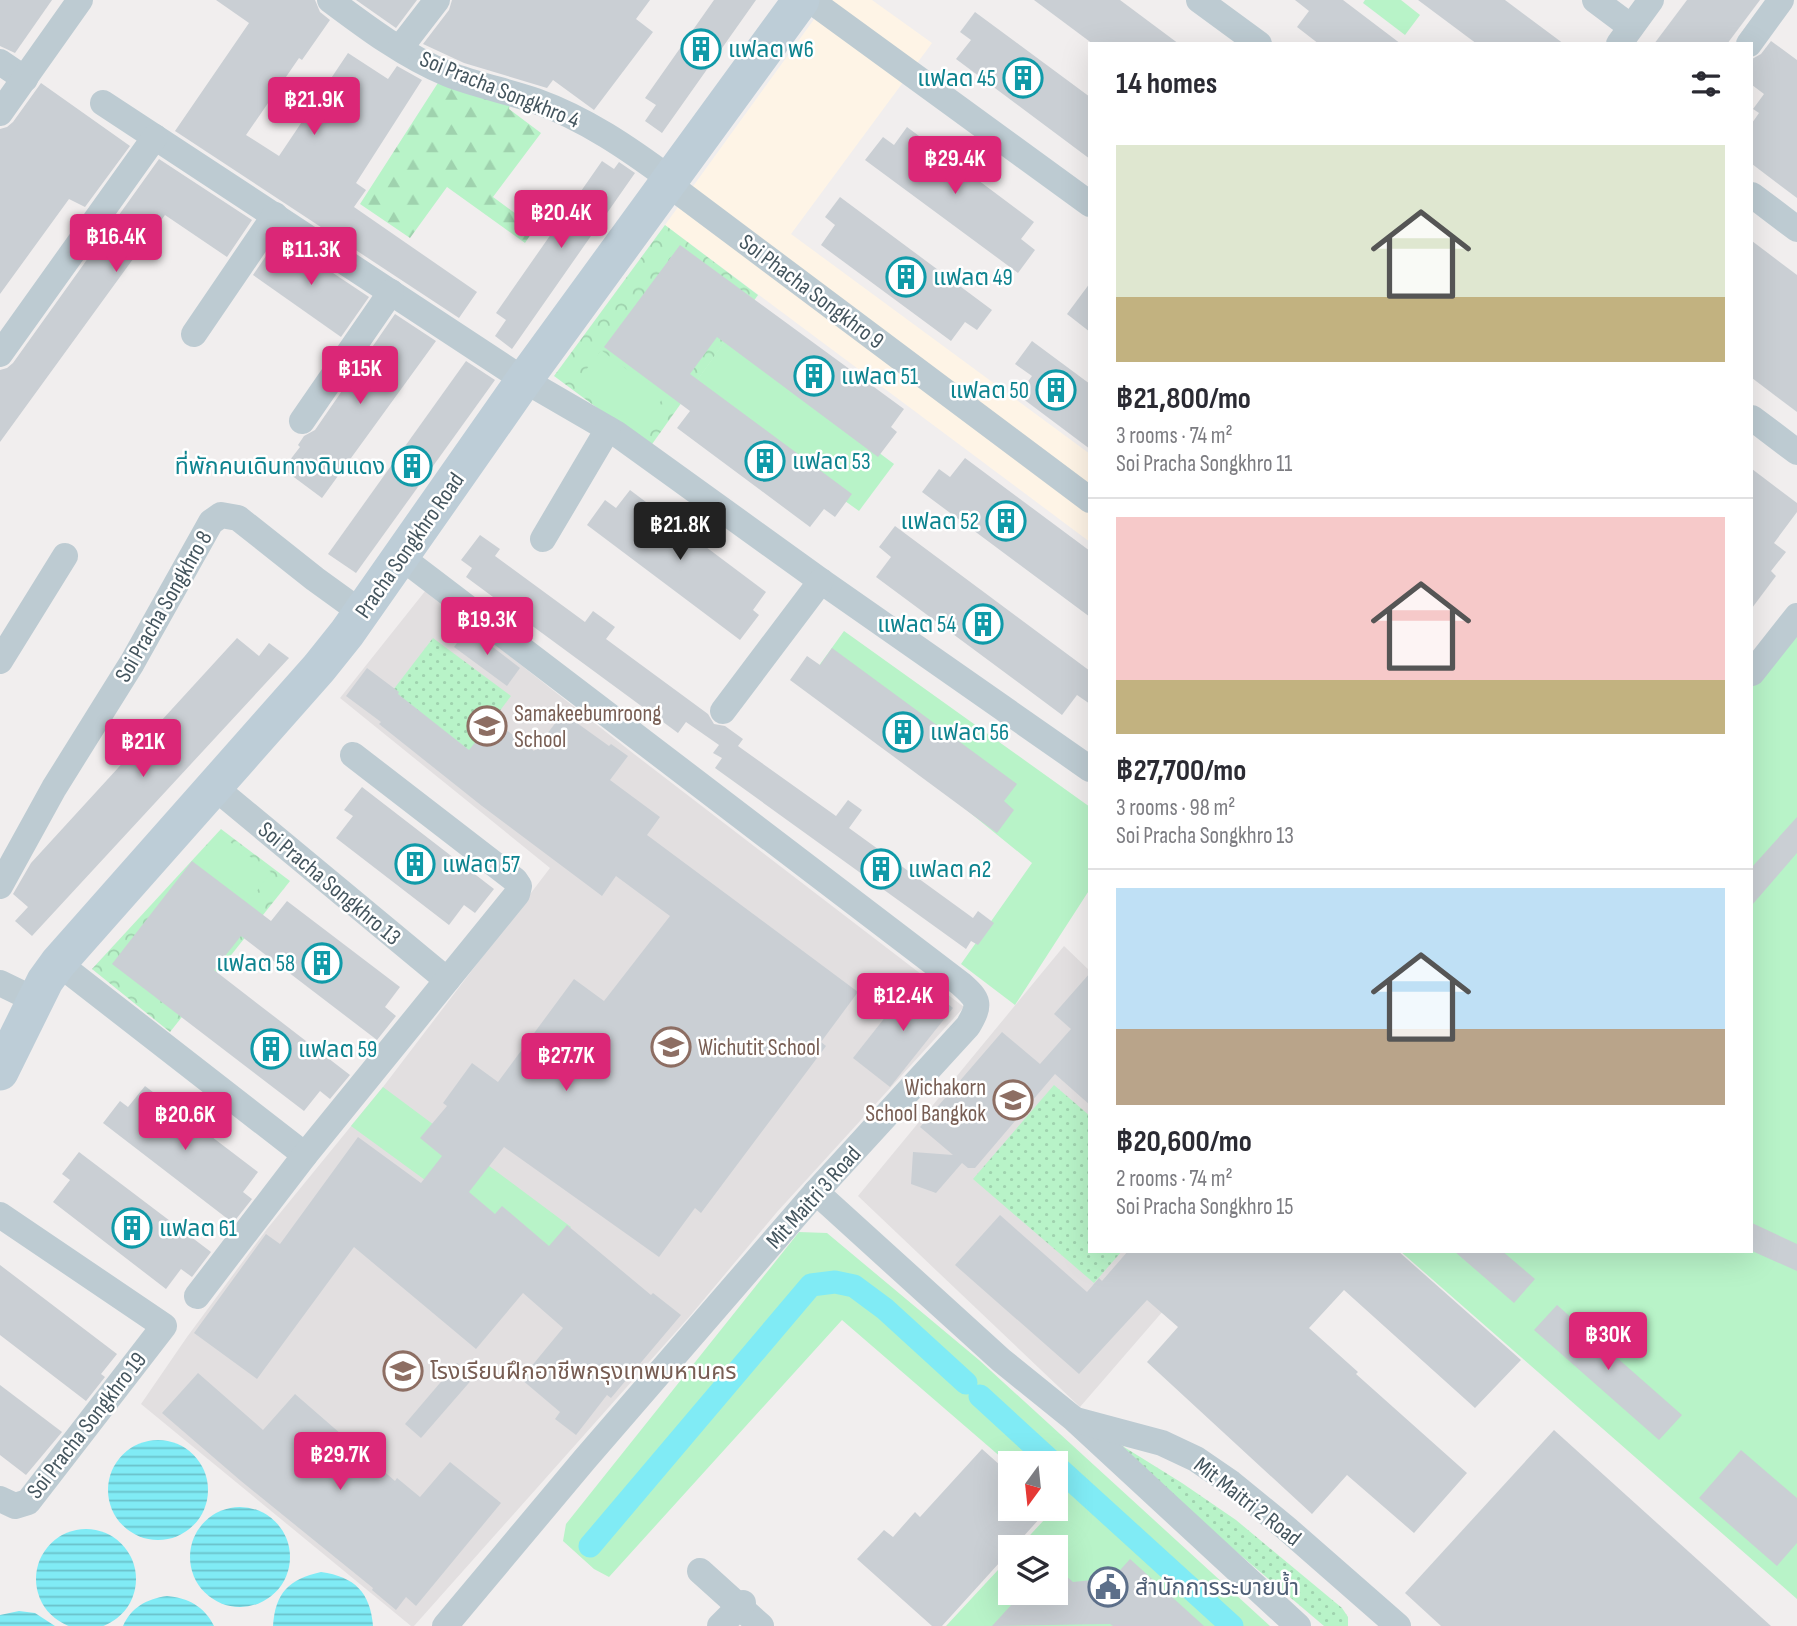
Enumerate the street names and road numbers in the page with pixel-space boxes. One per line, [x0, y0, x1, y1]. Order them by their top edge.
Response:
street label: Soi Pracha Songkhro 4 [416, 45, 584, 135]
street label: Soi Phacha Songkhro 9 [734, 228, 889, 355]
street label: Pracha Songkhro Road [349, 467, 470, 624]
street label: Soi Pracha Songkhro 8 [109, 526, 219, 687]
street label: Soi Pracha Songkhro 13 [252, 816, 406, 952]
street label: Mit Maitri 3 Road [760, 1141, 867, 1255]
street label: Soi Pracha Songkhro 19 [21, 1347, 153, 1505]
street label: Mit Maitri 2 Road [1188, 1451, 1307, 1552]

